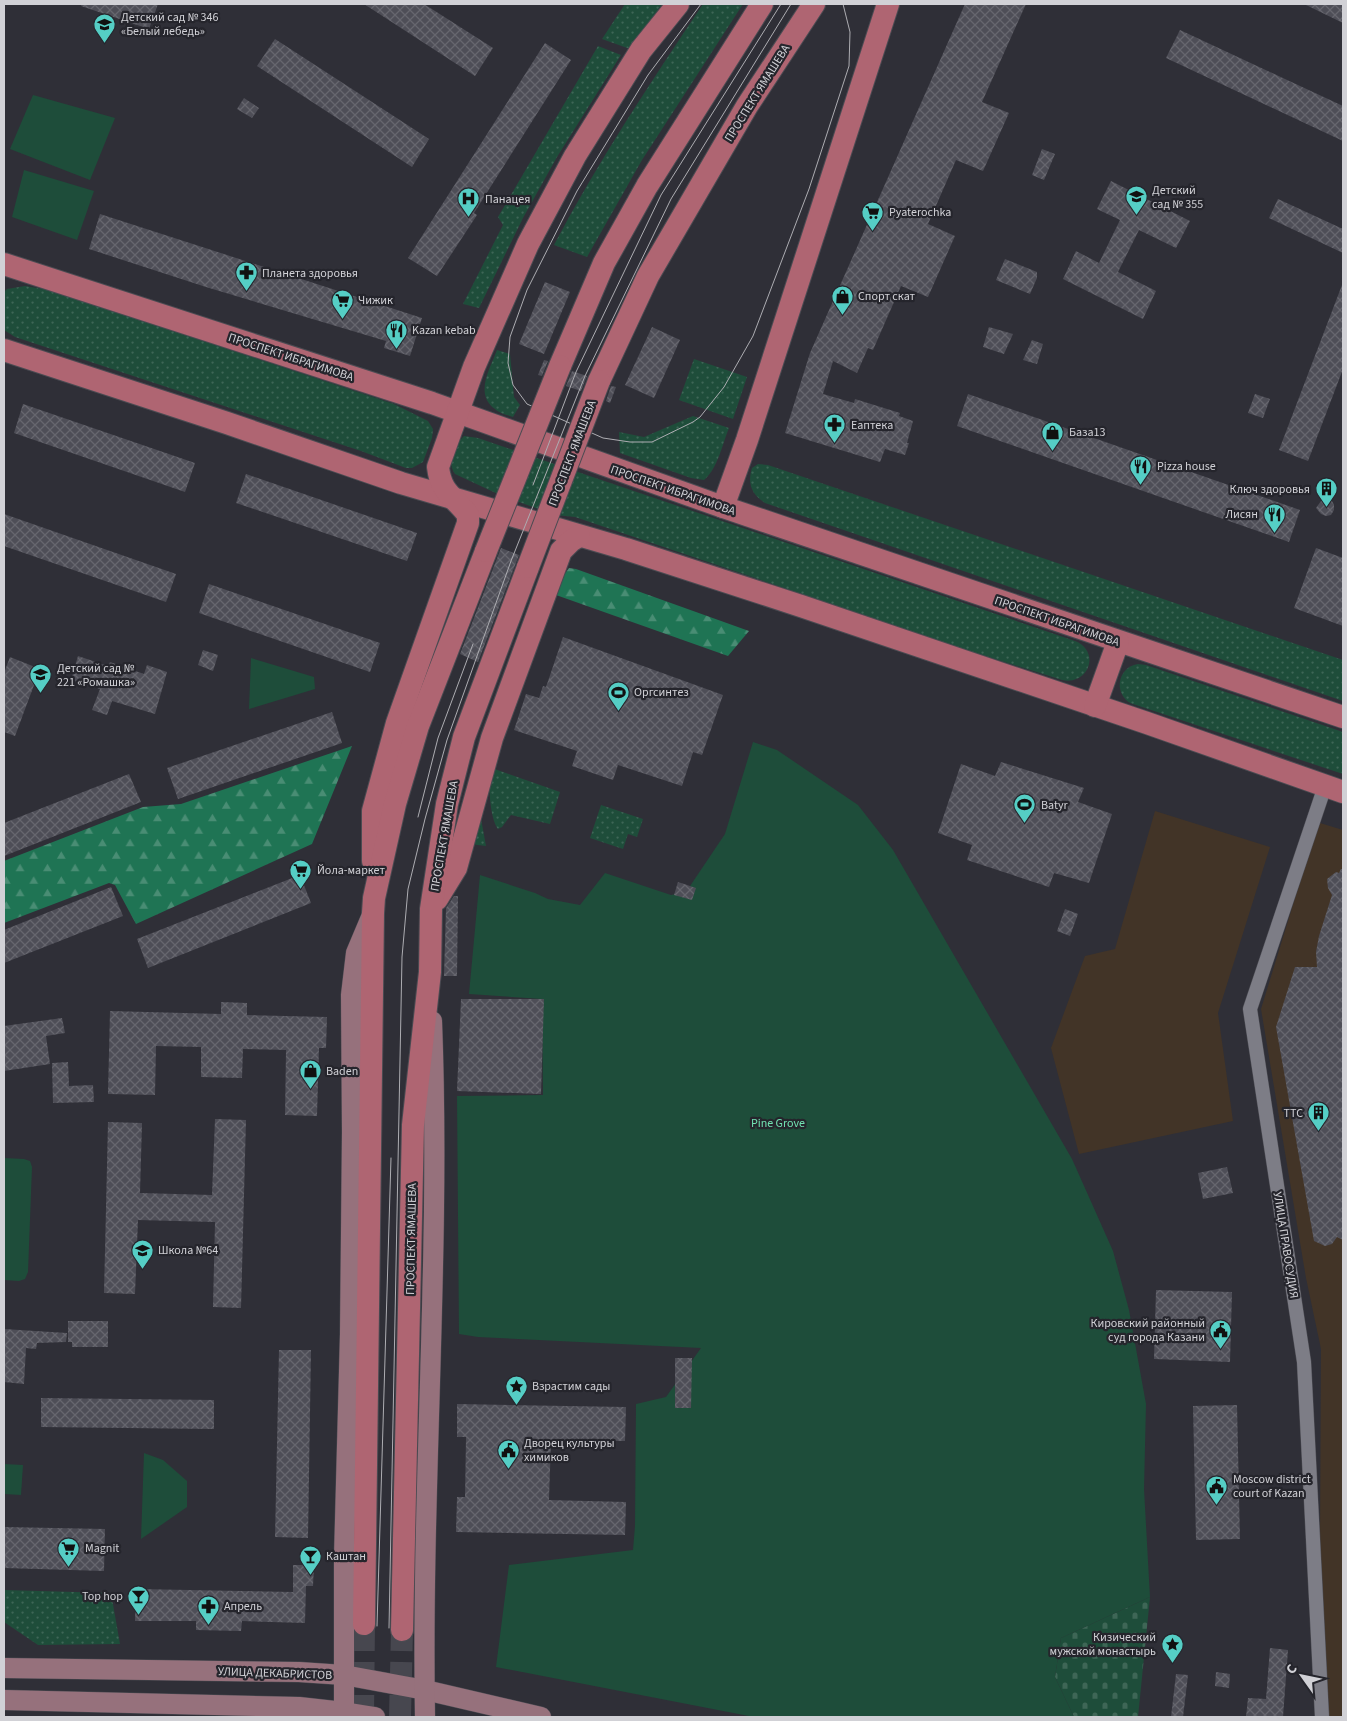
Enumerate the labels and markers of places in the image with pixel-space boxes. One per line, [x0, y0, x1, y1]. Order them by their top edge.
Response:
place label: Детский сад № 346 «Белый лебедь» [121, 9, 219, 40]
school or university icon: Детский сад № 346 «Белый лебедь» [93, 12, 117, 43]
place label: Детский сад № 355 [1152, 182, 1203, 213]
school or university icon: Детский сад № 355 [1124, 185, 1148, 216]
hospital icon: Панацея [457, 187, 481, 218]
place label: Панацея [485, 191, 530, 208]
supermarket icon: Pyaterochka [861, 200, 885, 231]
place label: Pyaterochka [889, 204, 951, 221]
pharmacy icon: Планета здоровья [234, 261, 258, 292]
place label: Планета здоровья [262, 265, 358, 282]
shop icon: Спорт скат [830, 284, 854, 315]
supermarket icon: Чижик [330, 288, 354, 319]
place label: Спорт скат [858, 288, 916, 305]
place label: Чижик [358, 292, 393, 309]
restaurant icon: Kazan kebab [384, 318, 408, 349]
place label: Kazan kebab [412, 322, 476, 339]
pharmacy icon: Еаптека [823, 413, 847, 444]
place label: Еаптека [851, 417, 893, 434]
shop icon: База13 [1041, 420, 1065, 451]
place label: База13 [1069, 424, 1105, 441]
restaurant icon: Pizza house [1129, 454, 1153, 485]
place label: Pizza house [1157, 458, 1216, 475]
building icon: Ключ здоровья [1314, 477, 1338, 508]
place label: Ключ здоровья [1229, 481, 1310, 498]
restaurant icon: Лисян [1262, 502, 1286, 533]
place label: Лисян [1225, 506, 1258, 523]
place label: Детский сад № 221 «Ромашка» [57, 660, 135, 691]
school or university icon: Детский сад № 221 «Ромашка» [29, 663, 53, 694]
sports icon: Оргсинтез [606, 680, 630, 711]
place label: Оргсинтез [634, 684, 689, 701]
sports icon: Batyr [1013, 793, 1037, 824]
place label: Batyr [1041, 797, 1069, 814]
supermarket icon: Йола-маркет [289, 858, 313, 889]
place label: Йола-маркет [317, 862, 385, 879]
shop icon: Baden [298, 1059, 322, 1090]
place label: Baden [326, 1063, 358, 1080]
building icon: ТТС [1307, 1101, 1331, 1132]
place label: ТТС [1284, 1105, 1303, 1122]
school or university icon: Школа №64 [130, 1238, 154, 1269]
place label: Школа №64 [158, 1242, 218, 1259]
place label: Кировский районный суд города Казани [1090, 1315, 1205, 1346]
public building icon: Кировский районный суд города Казани [1209, 1318, 1233, 1349]
place icon: Взрастим сады [504, 1374, 528, 1405]
place label: Взрастим сады [532, 1378, 610, 1395]
place label: Дворец культуры химиков [524, 1435, 615, 1466]
public building icon: Дворец культуры химиков [496, 1438, 520, 1469]
place label: Moscow district court of Kazan [1233, 1471, 1311, 1502]
public building icon: Moscow district court of Kazan [1205, 1474, 1229, 1505]
supermarket icon: Magnit [57, 1536, 81, 1567]
place label: Magnit [85, 1540, 119, 1557]
bar icon: Каштан [298, 1544, 322, 1575]
place label: Каштан [326, 1548, 366, 1565]
bar icon: Top hop [127, 1584, 151, 1615]
place label: Top hop [82, 1588, 123, 1605]
pharmacy icon: Апрель [196, 1594, 220, 1625]
place label: Апрель [224, 1598, 262, 1615]
place label: Кизический мужской монастырь [1050, 1629, 1156, 1660]
place icon: Кизический мужской монастырь [1160, 1632, 1184, 1663]

